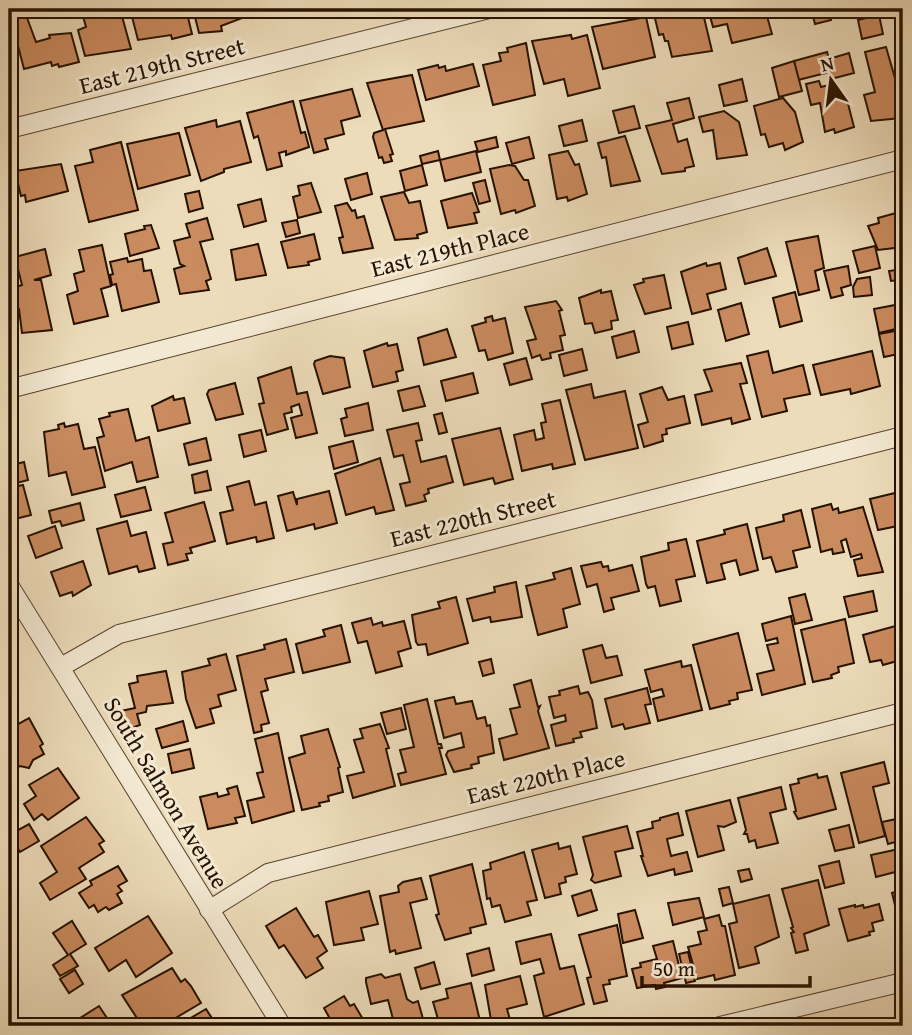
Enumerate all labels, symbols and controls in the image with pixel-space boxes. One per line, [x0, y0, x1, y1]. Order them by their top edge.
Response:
street label: East 219th Street [75, 28, 249, 103]
north arrow [796, 46, 866, 116]
text: N [817, 48, 837, 79]
street label: East 219th Place [367, 213, 532, 286]
street label: East 220th Street [386, 481, 560, 556]
street label: South Salmon Avenue [95, 690, 238, 895]
street label: East 220th Place [463, 740, 628, 813]
scale bar [642, 944, 810, 988]
text: 50 m [653, 953, 695, 984]

